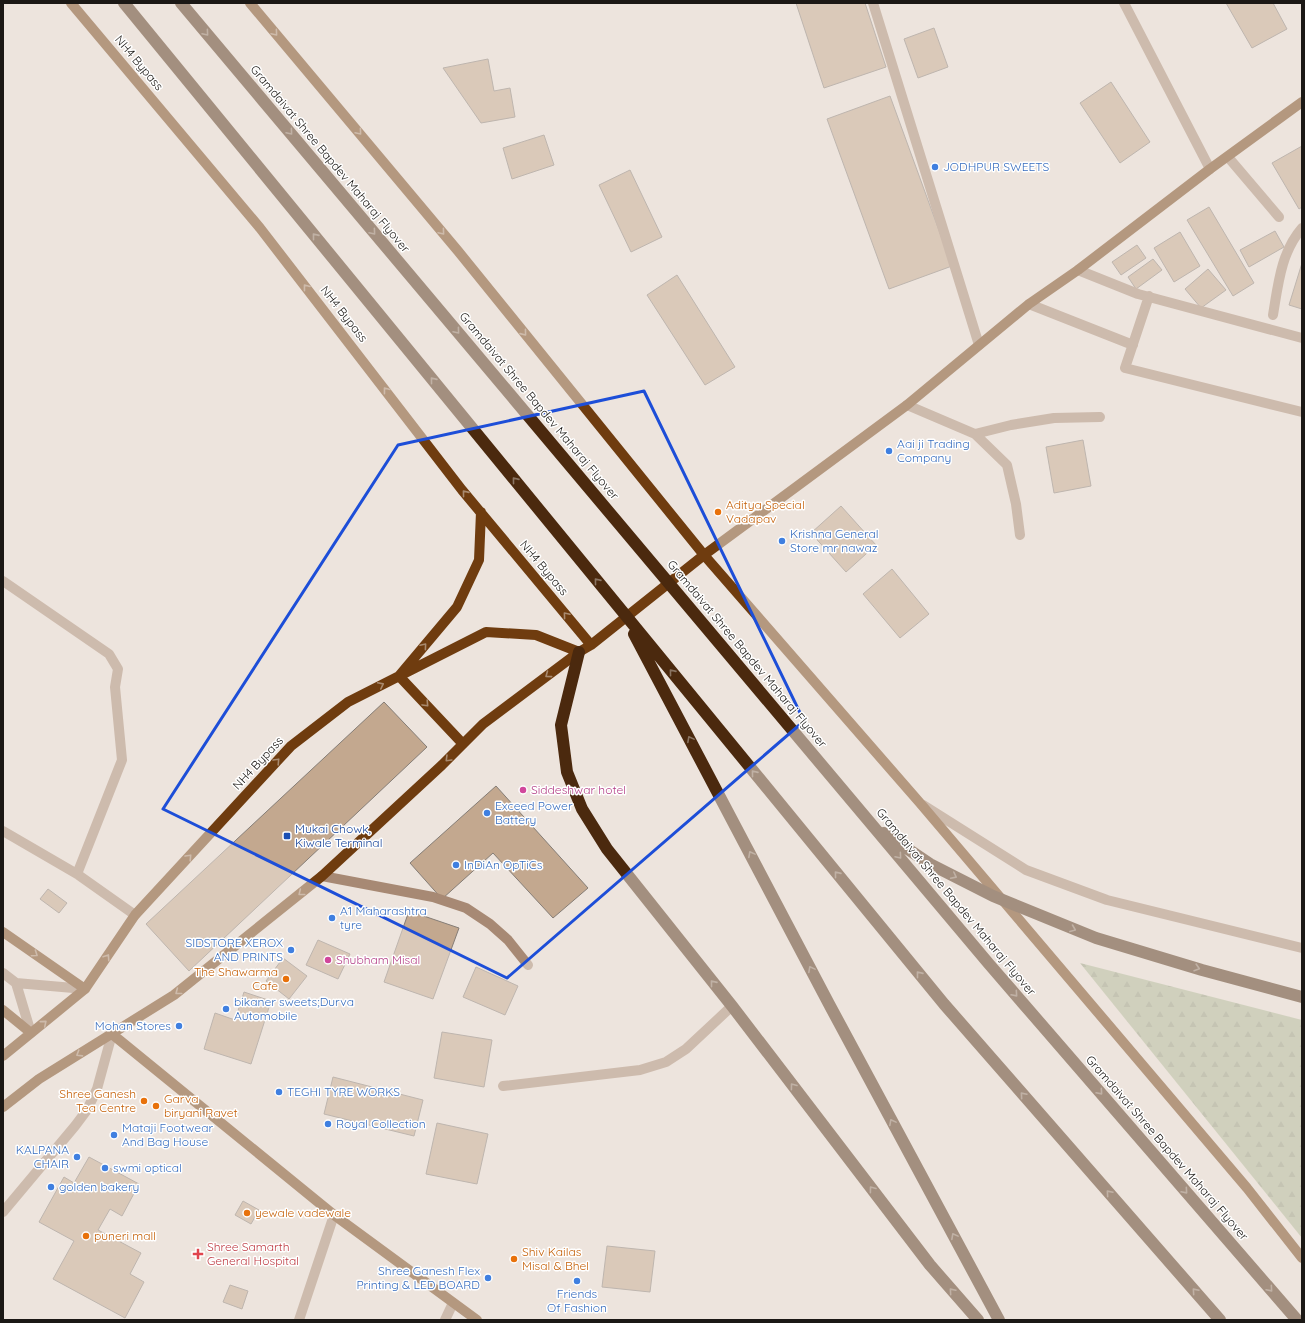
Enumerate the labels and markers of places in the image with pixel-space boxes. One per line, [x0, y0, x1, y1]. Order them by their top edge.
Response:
place label: JODHPUR SWEETS [943, 159, 1050, 174]
marker: JODHPUR SWEETS [930, 162, 940, 172]
place label: Aai ji Trading Company [897, 436, 970, 465]
marker: Aai ji Trading Company [884, 446, 894, 456]
place label: Aditya Special Vadapav [726, 497, 805, 526]
marker: Aditya Special Vadapav [713, 507, 723, 517]
place label: Krishna General Store mr nawaz [790, 526, 878, 555]
marker: Krishna General Store mr nawaz [777, 536, 787, 546]
place label: Siddeshwar hotel [531, 782, 626, 797]
marker: Siddeshwar hotel [518, 785, 528, 795]
place label: Exceed Power Battery [495, 798, 573, 827]
marker: Exceed Power Battery [482, 808, 492, 818]
place label: Mukai Chowk, Kiwale Terminal [295, 821, 382, 850]
marker: Mukai Chowk, Kiwale Terminal [282, 831, 292, 841]
place label: InDiAn OpTiCs [464, 857, 543, 872]
marker: InDiAn OpTiCs [451, 860, 461, 870]
place label: A1 Maharashtra tyre [340, 903, 427, 932]
marker: A1 Maharashtra tyre [327, 913, 337, 923]
place label: SIDSTORE XEROX AND PRINTS [185, 935, 283, 964]
marker: SIDSTORE XEROX AND PRINTS [286, 945, 296, 955]
place label: Shubham Misal [336, 952, 420, 967]
marker: Shubham Misal [323, 955, 333, 965]
place label: The Shawarma Cafe [194, 964, 278, 993]
marker: The Shawarma Cafe [281, 974, 291, 984]
place label: bikaner sweets;Durva Automobile [234, 994, 354, 1023]
marker: bikaner sweets;Durva Automobile [221, 1004, 231, 1014]
place label: Mohan Stores [95, 1018, 171, 1033]
marker: Mohan Stores [174, 1021, 184, 1031]
place label: TEGHI TYRE WORKS [287, 1084, 400, 1099]
place label: Shree Ganesh Tea Centre [59, 1086, 136, 1115]
marker: TEGHI TYRE WORKS [274, 1087, 284, 1097]
place label: Garva biryani Ravet [164, 1091, 238, 1120]
marker: Shree Ganesh Tea Centre [139, 1096, 149, 1106]
marker: Garva biryani Ravet [151, 1101, 161, 1111]
place label: Royal Collection [336, 1116, 426, 1131]
marker: Royal Collection [323, 1119, 333, 1129]
place label: Mataji Footwear And Bag House [122, 1120, 213, 1149]
marker: Mataji Footwear And Bag House [109, 1130, 119, 1140]
place label: KALPANA CHAIR [16, 1142, 69, 1171]
marker: KALPANA CHAIR [72, 1152, 82, 1162]
place label: swmi optical [113, 1160, 182, 1175]
marker: swmi optical [100, 1163, 110, 1173]
place label: golden bakery [59, 1179, 139, 1194]
marker: golden bakery [46, 1182, 56, 1192]
place label: yewale vadewale [255, 1205, 351, 1220]
marker: yewale vadewale [242, 1208, 252, 1218]
place label: puneri mall [94, 1228, 156, 1243]
marker: puneri mall [81, 1231, 91, 1241]
place label: Shree Samarth General Hospital [207, 1239, 299, 1268]
place label: Shiv Kailas Misal & Bhel [522, 1244, 589, 1273]
marker: Shree Samarth General Hospital [192, 1248, 204, 1260]
marker: Shiv Kailas Misal & Bhel [509, 1254, 519, 1264]
place label: Shree Ganesh Flex Printing & LED BOARD [356, 1263, 480, 1292]
marker: Shree Ganesh Flex Printing & LED BOARD [483, 1273, 493, 1283]
marker: Friends Of Fashion [572, 1276, 582, 1286]
place label: Friends Of Fashion [547, 1286, 607, 1315]

